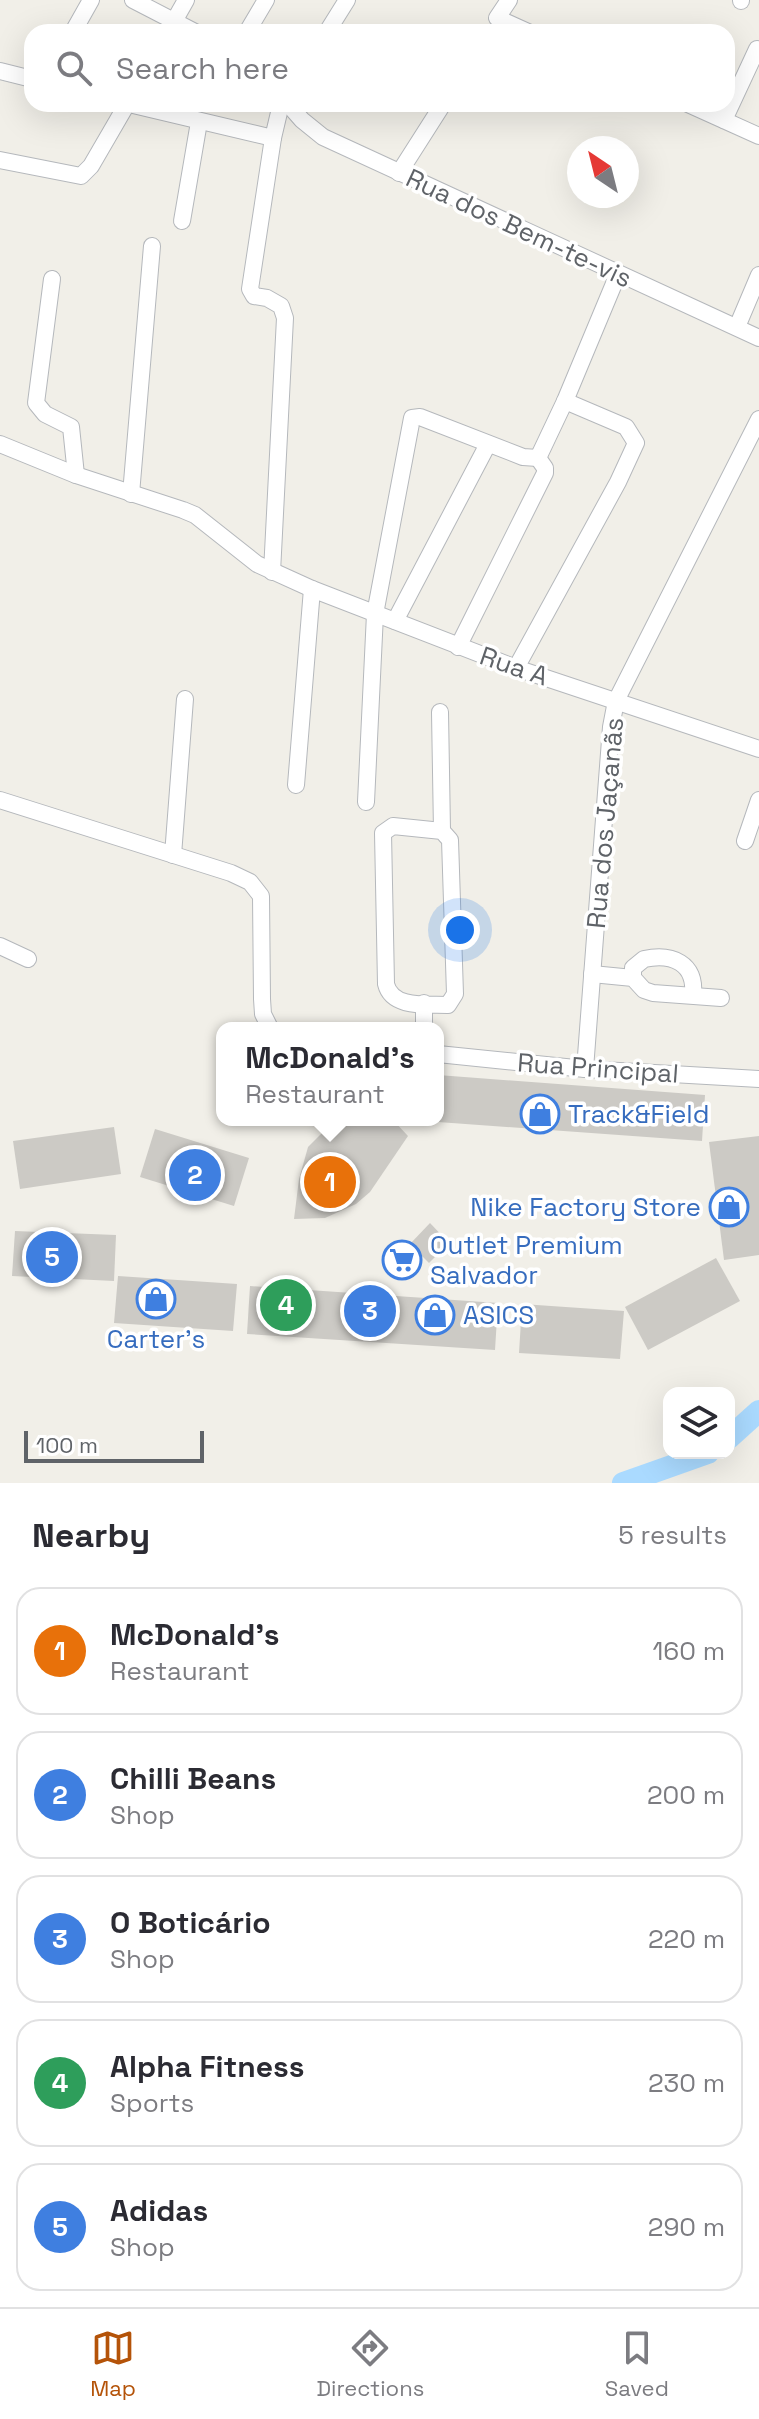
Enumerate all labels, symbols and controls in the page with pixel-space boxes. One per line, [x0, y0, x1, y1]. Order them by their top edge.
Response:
search box [24, 24, 735, 112]
icon: search [52, 46, 96, 90]
text: Search here [116, 49, 289, 88]
north arrow [567, 136, 639, 208]
street label: Rua dos Bem-te-vis [401, 161, 637, 295]
street label: Rua A [475, 639, 553, 693]
street label: Rua dos Jaçanãs [579, 716, 631, 930]
your location [440, 910, 480, 950]
popup [216, 1022, 444, 1126]
text: McDonald's [245, 1038, 415, 1077]
street label: Rua Principal [516, 1045, 680, 1091]
text: Restaurant [245, 1077, 385, 1111]
shop icon: Track&Field [519, 1093, 561, 1135]
place label: Track&Field [568, 1097, 709, 1131]
pin: 2 [169, 1145, 221, 1205]
pin: 1 [304, 1152, 356, 1212]
shop icon: Nike Factory Store [708, 1186, 750, 1228]
place label: Nike Factory Store [470, 1190, 701, 1224]
pin: 5 [26, 1227, 78, 1287]
place label: Outlet Premium Salvador [430, 1228, 623, 1292]
supermarket icon: Outlet Premium Salvador [381, 1239, 423, 1281]
pin: 4 [260, 1275, 312, 1335]
shop icon: Carter's [135, 1278, 177, 1320]
pin: 3 [344, 1281, 396, 1341]
shop icon: ASICS [414, 1294, 456, 1336]
place label: ASICS [463, 1298, 534, 1332]
place label: Carter's [107, 1322, 205, 1356]
map controls [663, 1387, 735, 1459]
button: layers [663, 1387, 735, 1459]
scale bar [24, 1427, 204, 1463]
text: 100 m [36, 1431, 98, 1459]
text: Nearby [32, 1514, 150, 1557]
text: 5 results [618, 1518, 727, 1552]
text: McDonald's [110, 1615, 280, 1654]
text: 1 [54, 1634, 66, 1668]
text: 160 m [653, 1634, 725, 1668]
text: Restaurant [110, 1654, 249, 1688]
text: Chilli Beans [110, 1759, 276, 1798]
text: 2 [52, 1778, 68, 1812]
text: 200 m [647, 1778, 725, 1812]
text: Shop [110, 1798, 175, 1832]
text: O Boticário [110, 1903, 271, 1942]
text: 3 [52, 1922, 68, 1956]
text: 220 m [648, 1922, 725, 1956]
text: Shop [110, 1942, 175, 1976]
text: Alpha Fitness [110, 2047, 305, 2086]
text: 4 [52, 2066, 68, 2100]
text: 230 m [648, 2066, 725, 2100]
text: Sports [110, 2086, 194, 2120]
text: Adidas [110, 2191, 208, 2230]
text: 5 [52, 2210, 68, 2244]
text: 290 m [648, 2210, 725, 2244]
text: Shop [110, 2230, 175, 2264]
tab: Map [90, 2326, 136, 2402]
tab: Directions [316, 2326, 424, 2402]
tab: Saved [605, 2326, 669, 2402]

